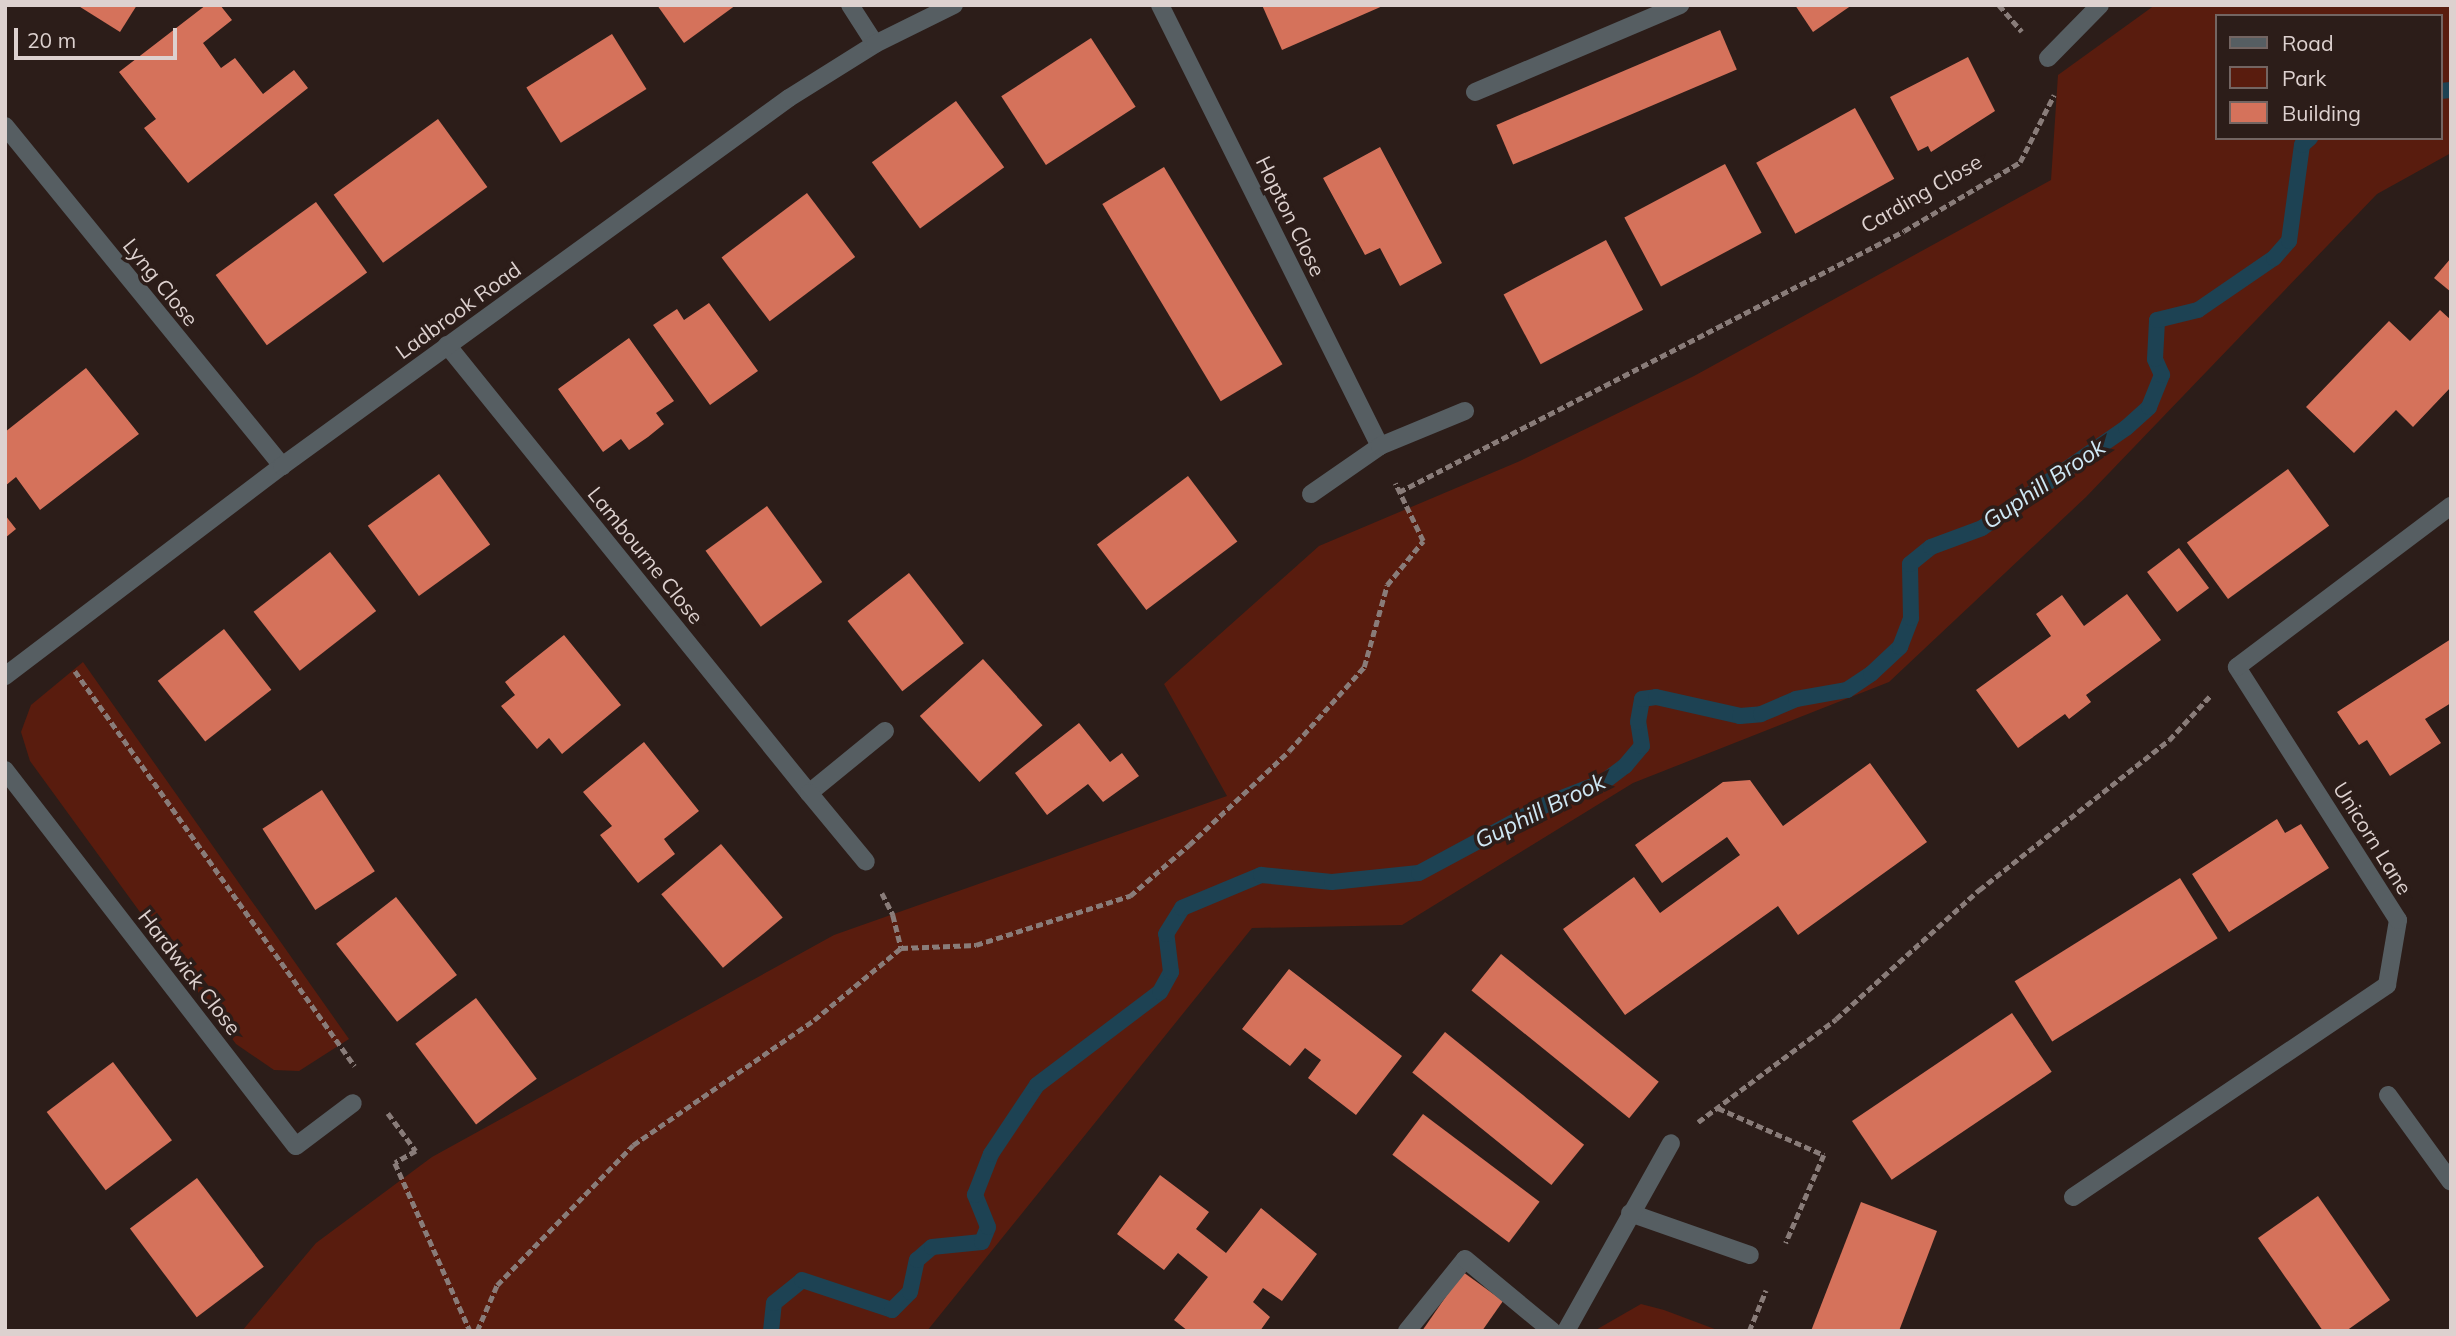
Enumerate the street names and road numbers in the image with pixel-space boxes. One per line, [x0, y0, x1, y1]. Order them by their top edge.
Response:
street label: Carding Close [1856, 148, 1986, 238]
street label: Hopton Close [1251, 152, 1331, 280]
street label: Lyng Close [118, 233, 204, 331]
street label: Ladbrook Road [391, 256, 525, 364]
street label: Lambourne Close [583, 481, 709, 629]
street label: Unicorn Lane [2328, 777, 2418, 899]
street label: Hardwick Close [133, 904, 247, 1040]

